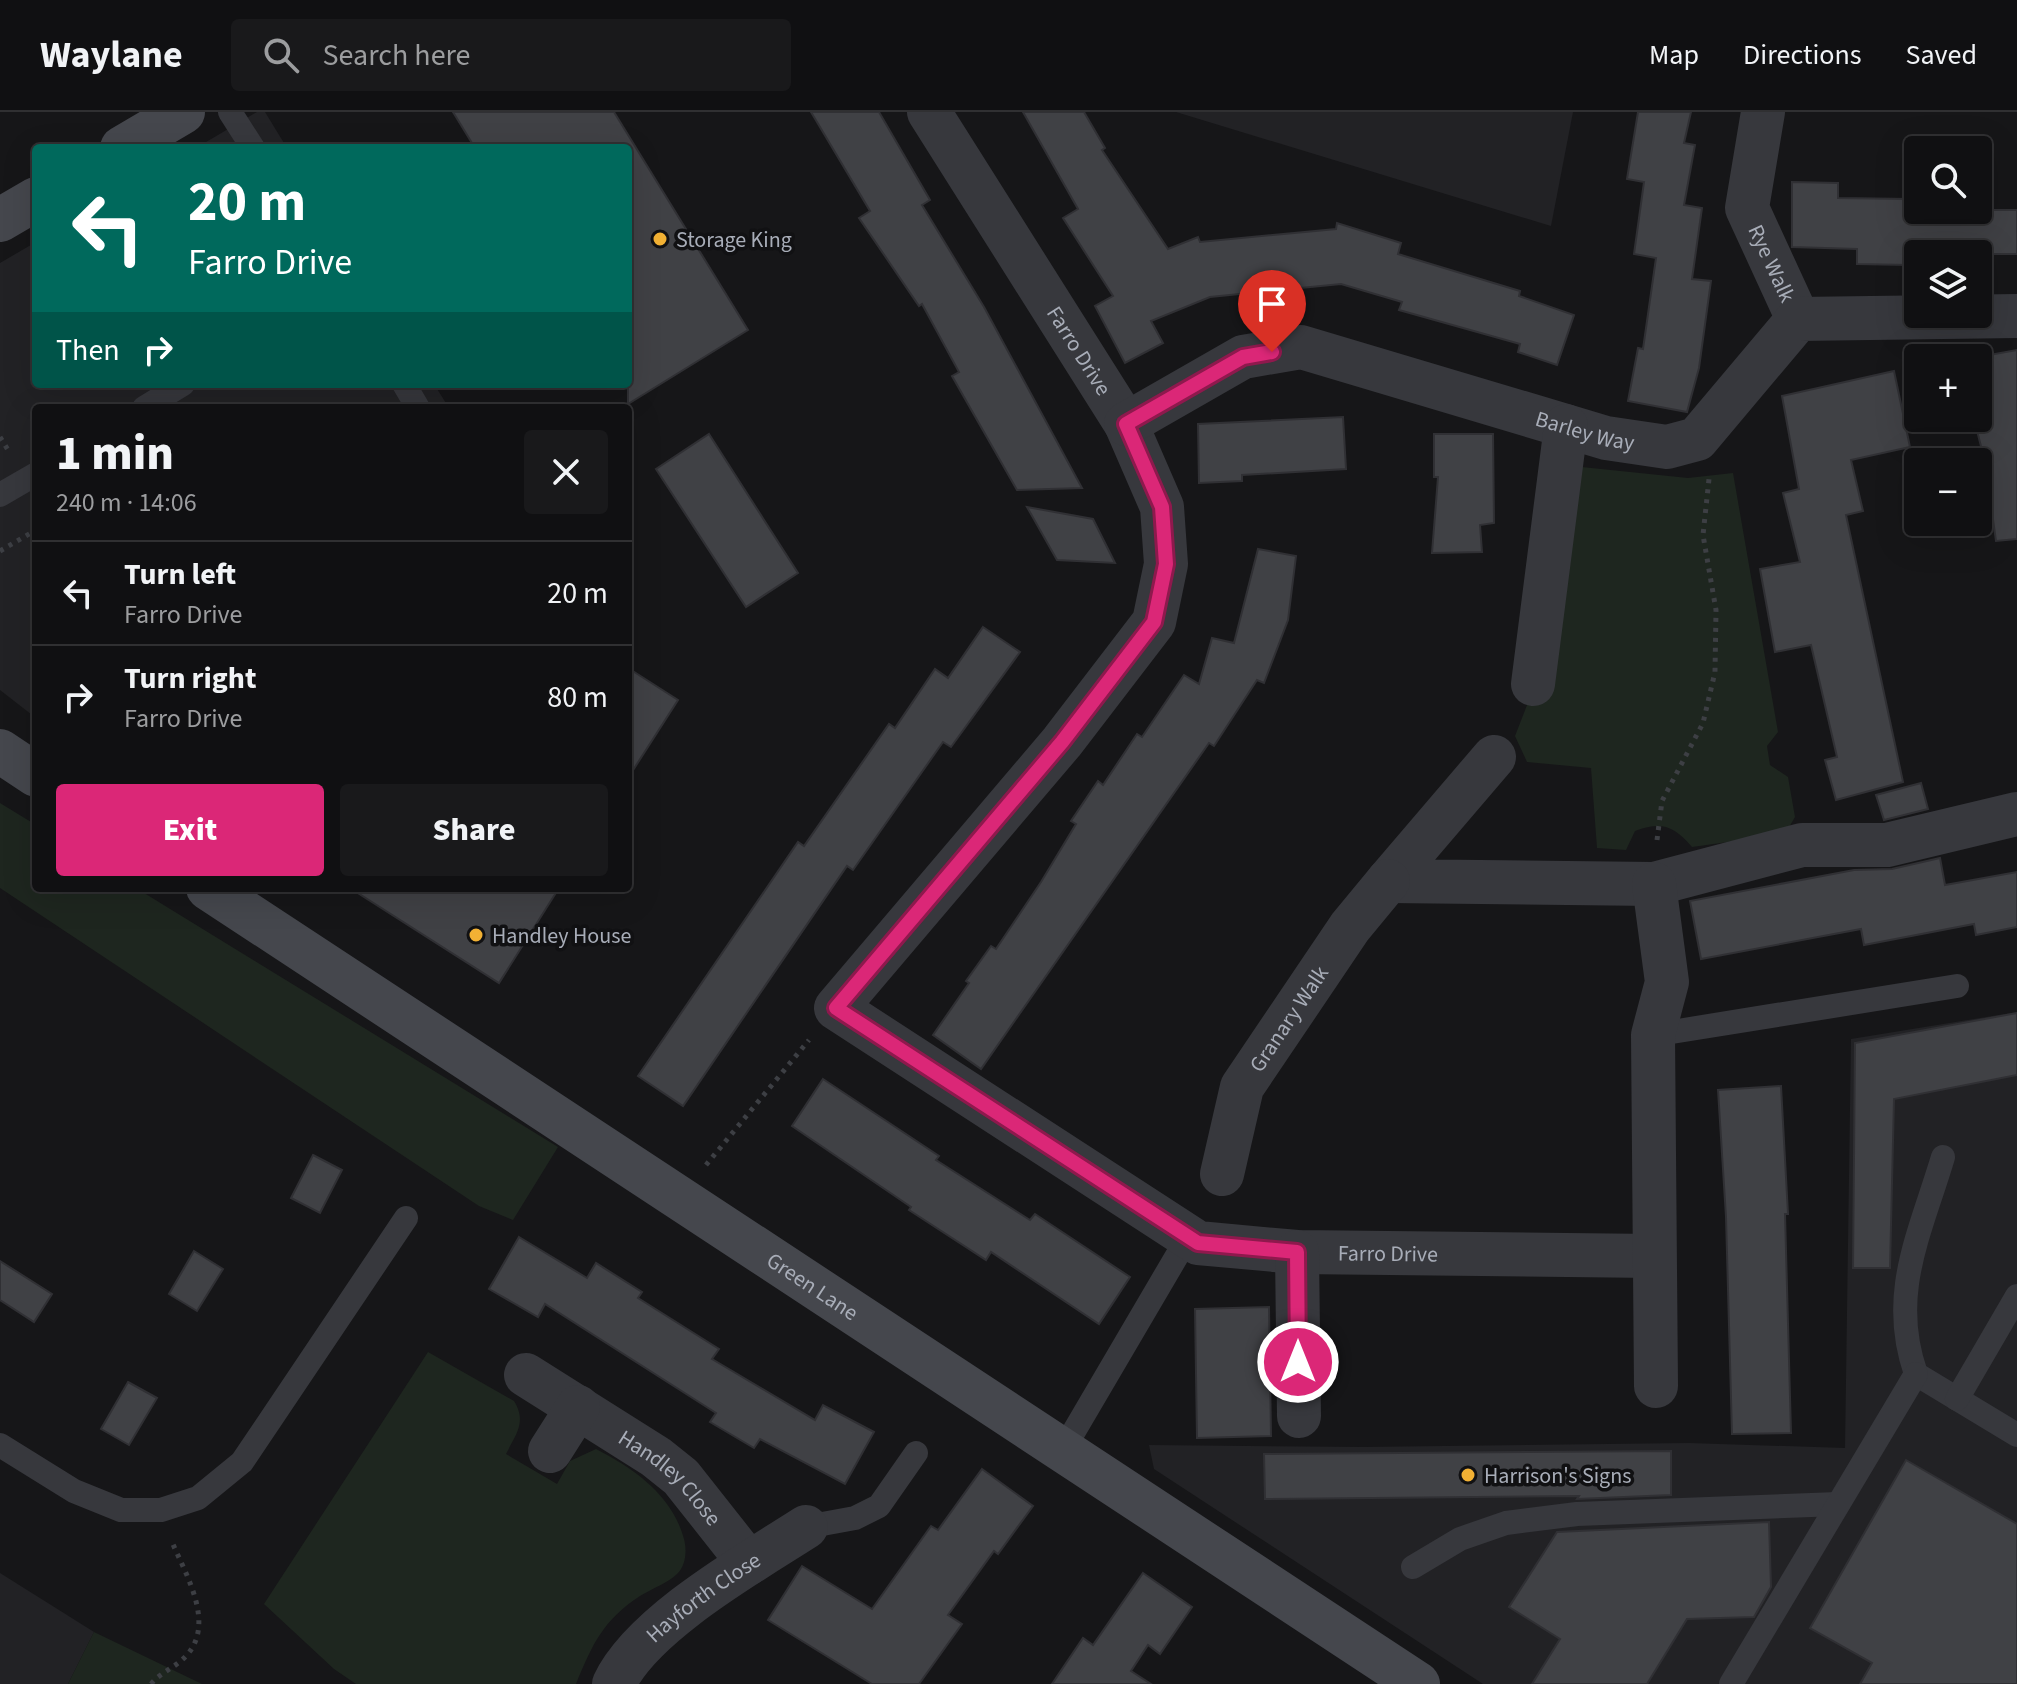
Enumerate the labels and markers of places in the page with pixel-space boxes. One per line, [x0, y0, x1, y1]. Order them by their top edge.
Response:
place label: Storage King [676, 224, 792, 256]
marker: Storage King [651, 230, 669, 248]
pin [1238, 270, 1306, 352]
place label: Handley House [492, 920, 631, 952]
marker: Handley House [467, 926, 485, 944]
place label: Harrison's Signs [1484, 1460, 1631, 1492]
marker: Harrison's Signs [1459, 1466, 1477, 1484]

